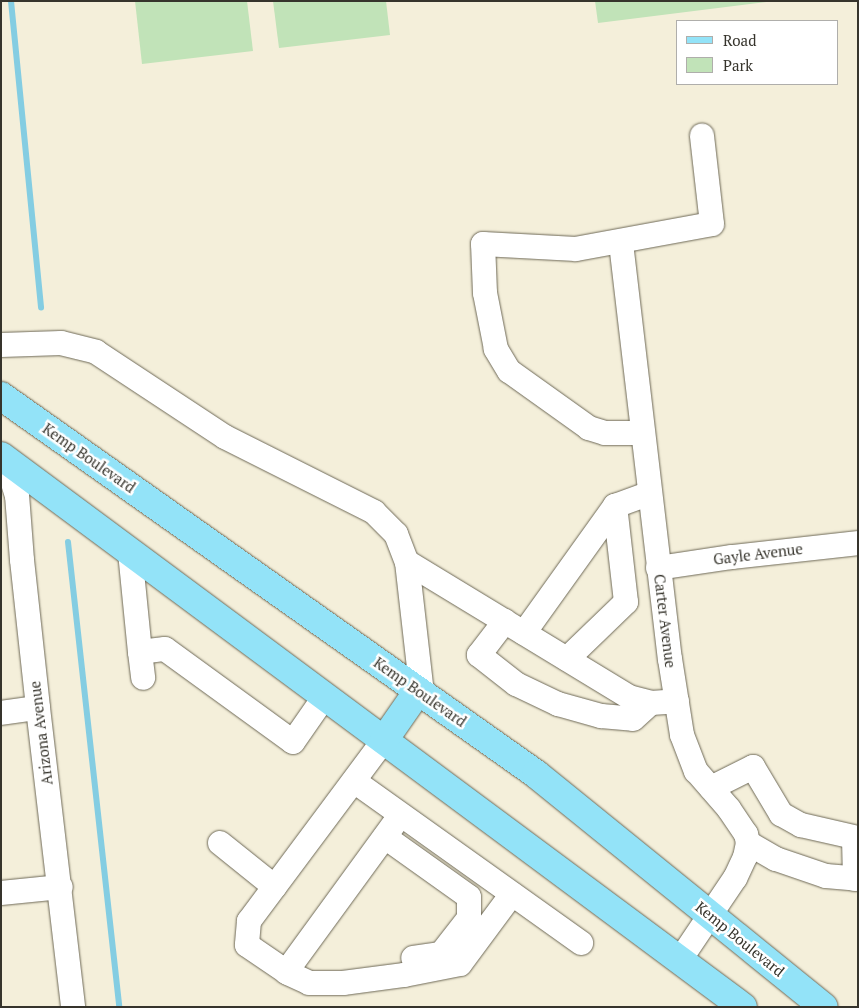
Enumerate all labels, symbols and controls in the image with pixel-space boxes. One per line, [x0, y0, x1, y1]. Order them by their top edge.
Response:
legend [676, 20, 839, 85]
text: Road [723, 30, 756, 50]
text: Park [723, 55, 753, 75]
street label: Kemp Boulevard [39, 419, 139, 497]
street label: Gayle Avenue [712, 540, 804, 568]
street label: Carter Avenue [650, 573, 680, 669]
street label: Kemp Boulevard [370, 653, 470, 731]
street label: Arizona Avenue [26, 680, 56, 786]
street label: Kemp Boulevard [692, 898, 788, 980]

